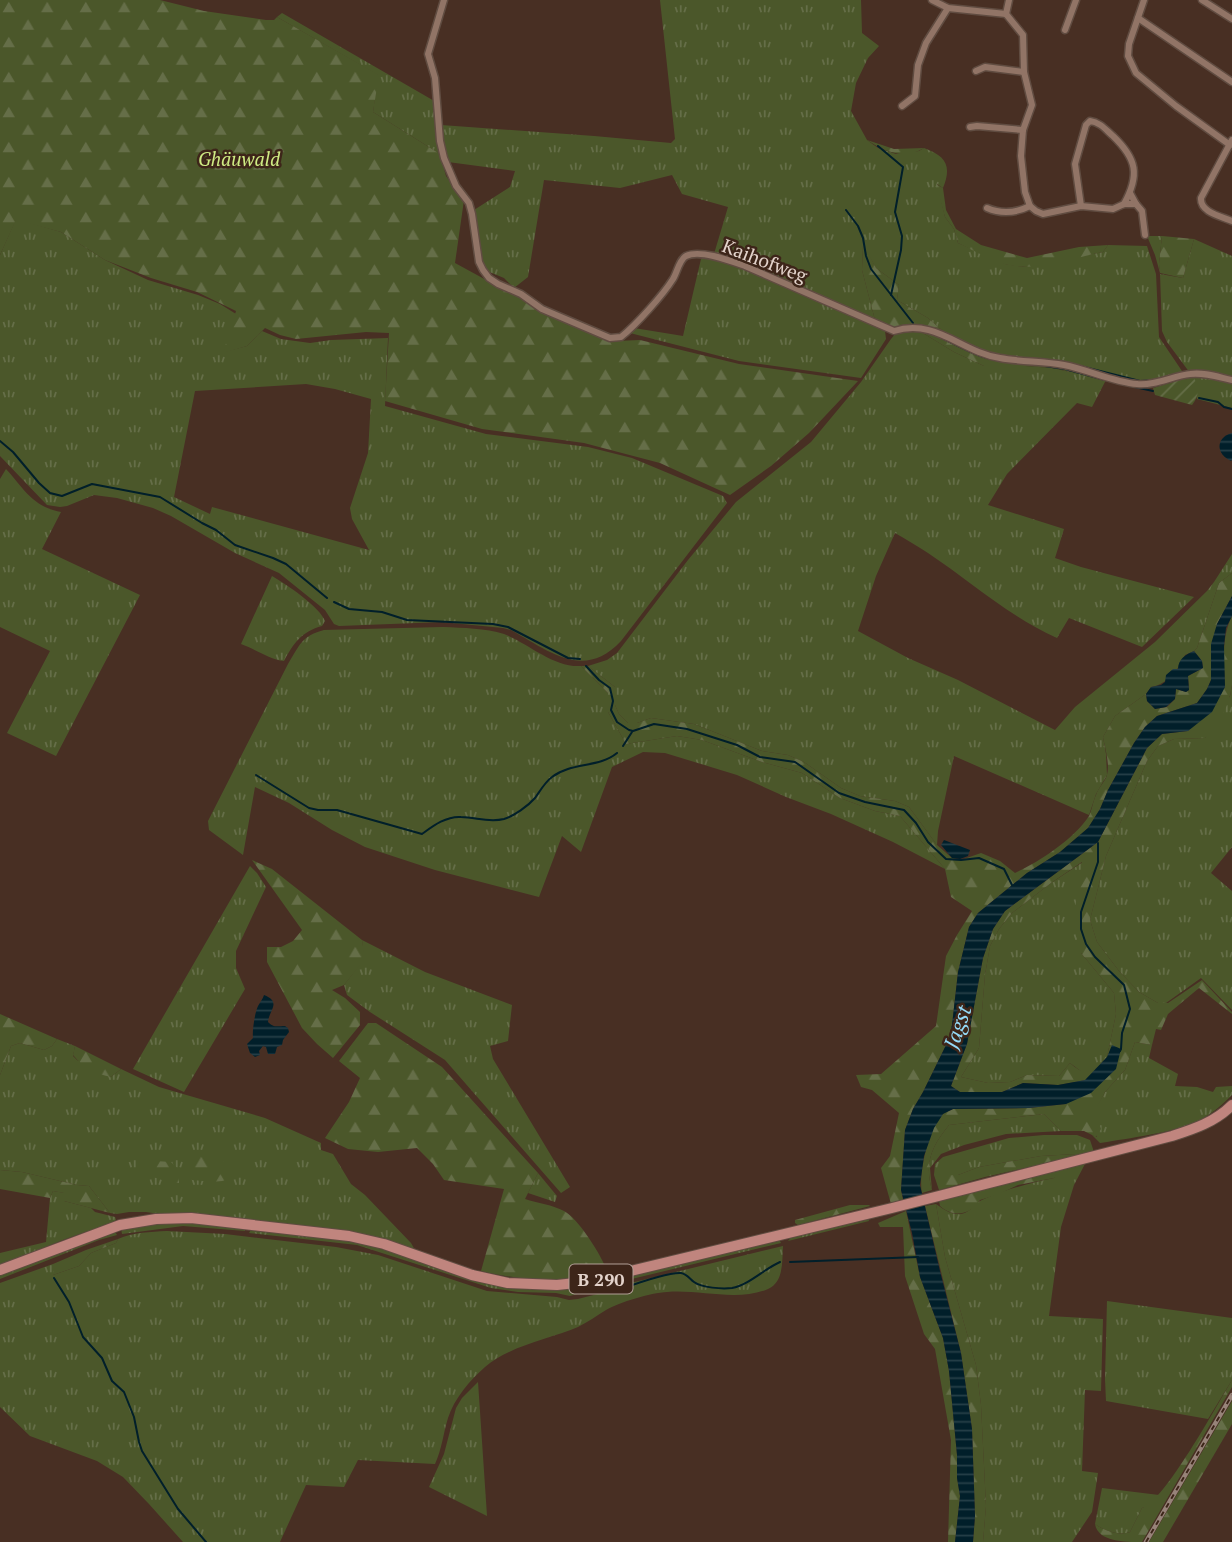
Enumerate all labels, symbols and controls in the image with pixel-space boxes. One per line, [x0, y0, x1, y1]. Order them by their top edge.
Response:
park label: Ghäuwald [198, 146, 281, 171]
street label: Kaihofweg [719, 232, 812, 288]
water label: Jagst [936, 1001, 978, 1053]
road number: B 290 [570, 1264, 632, 1294]

